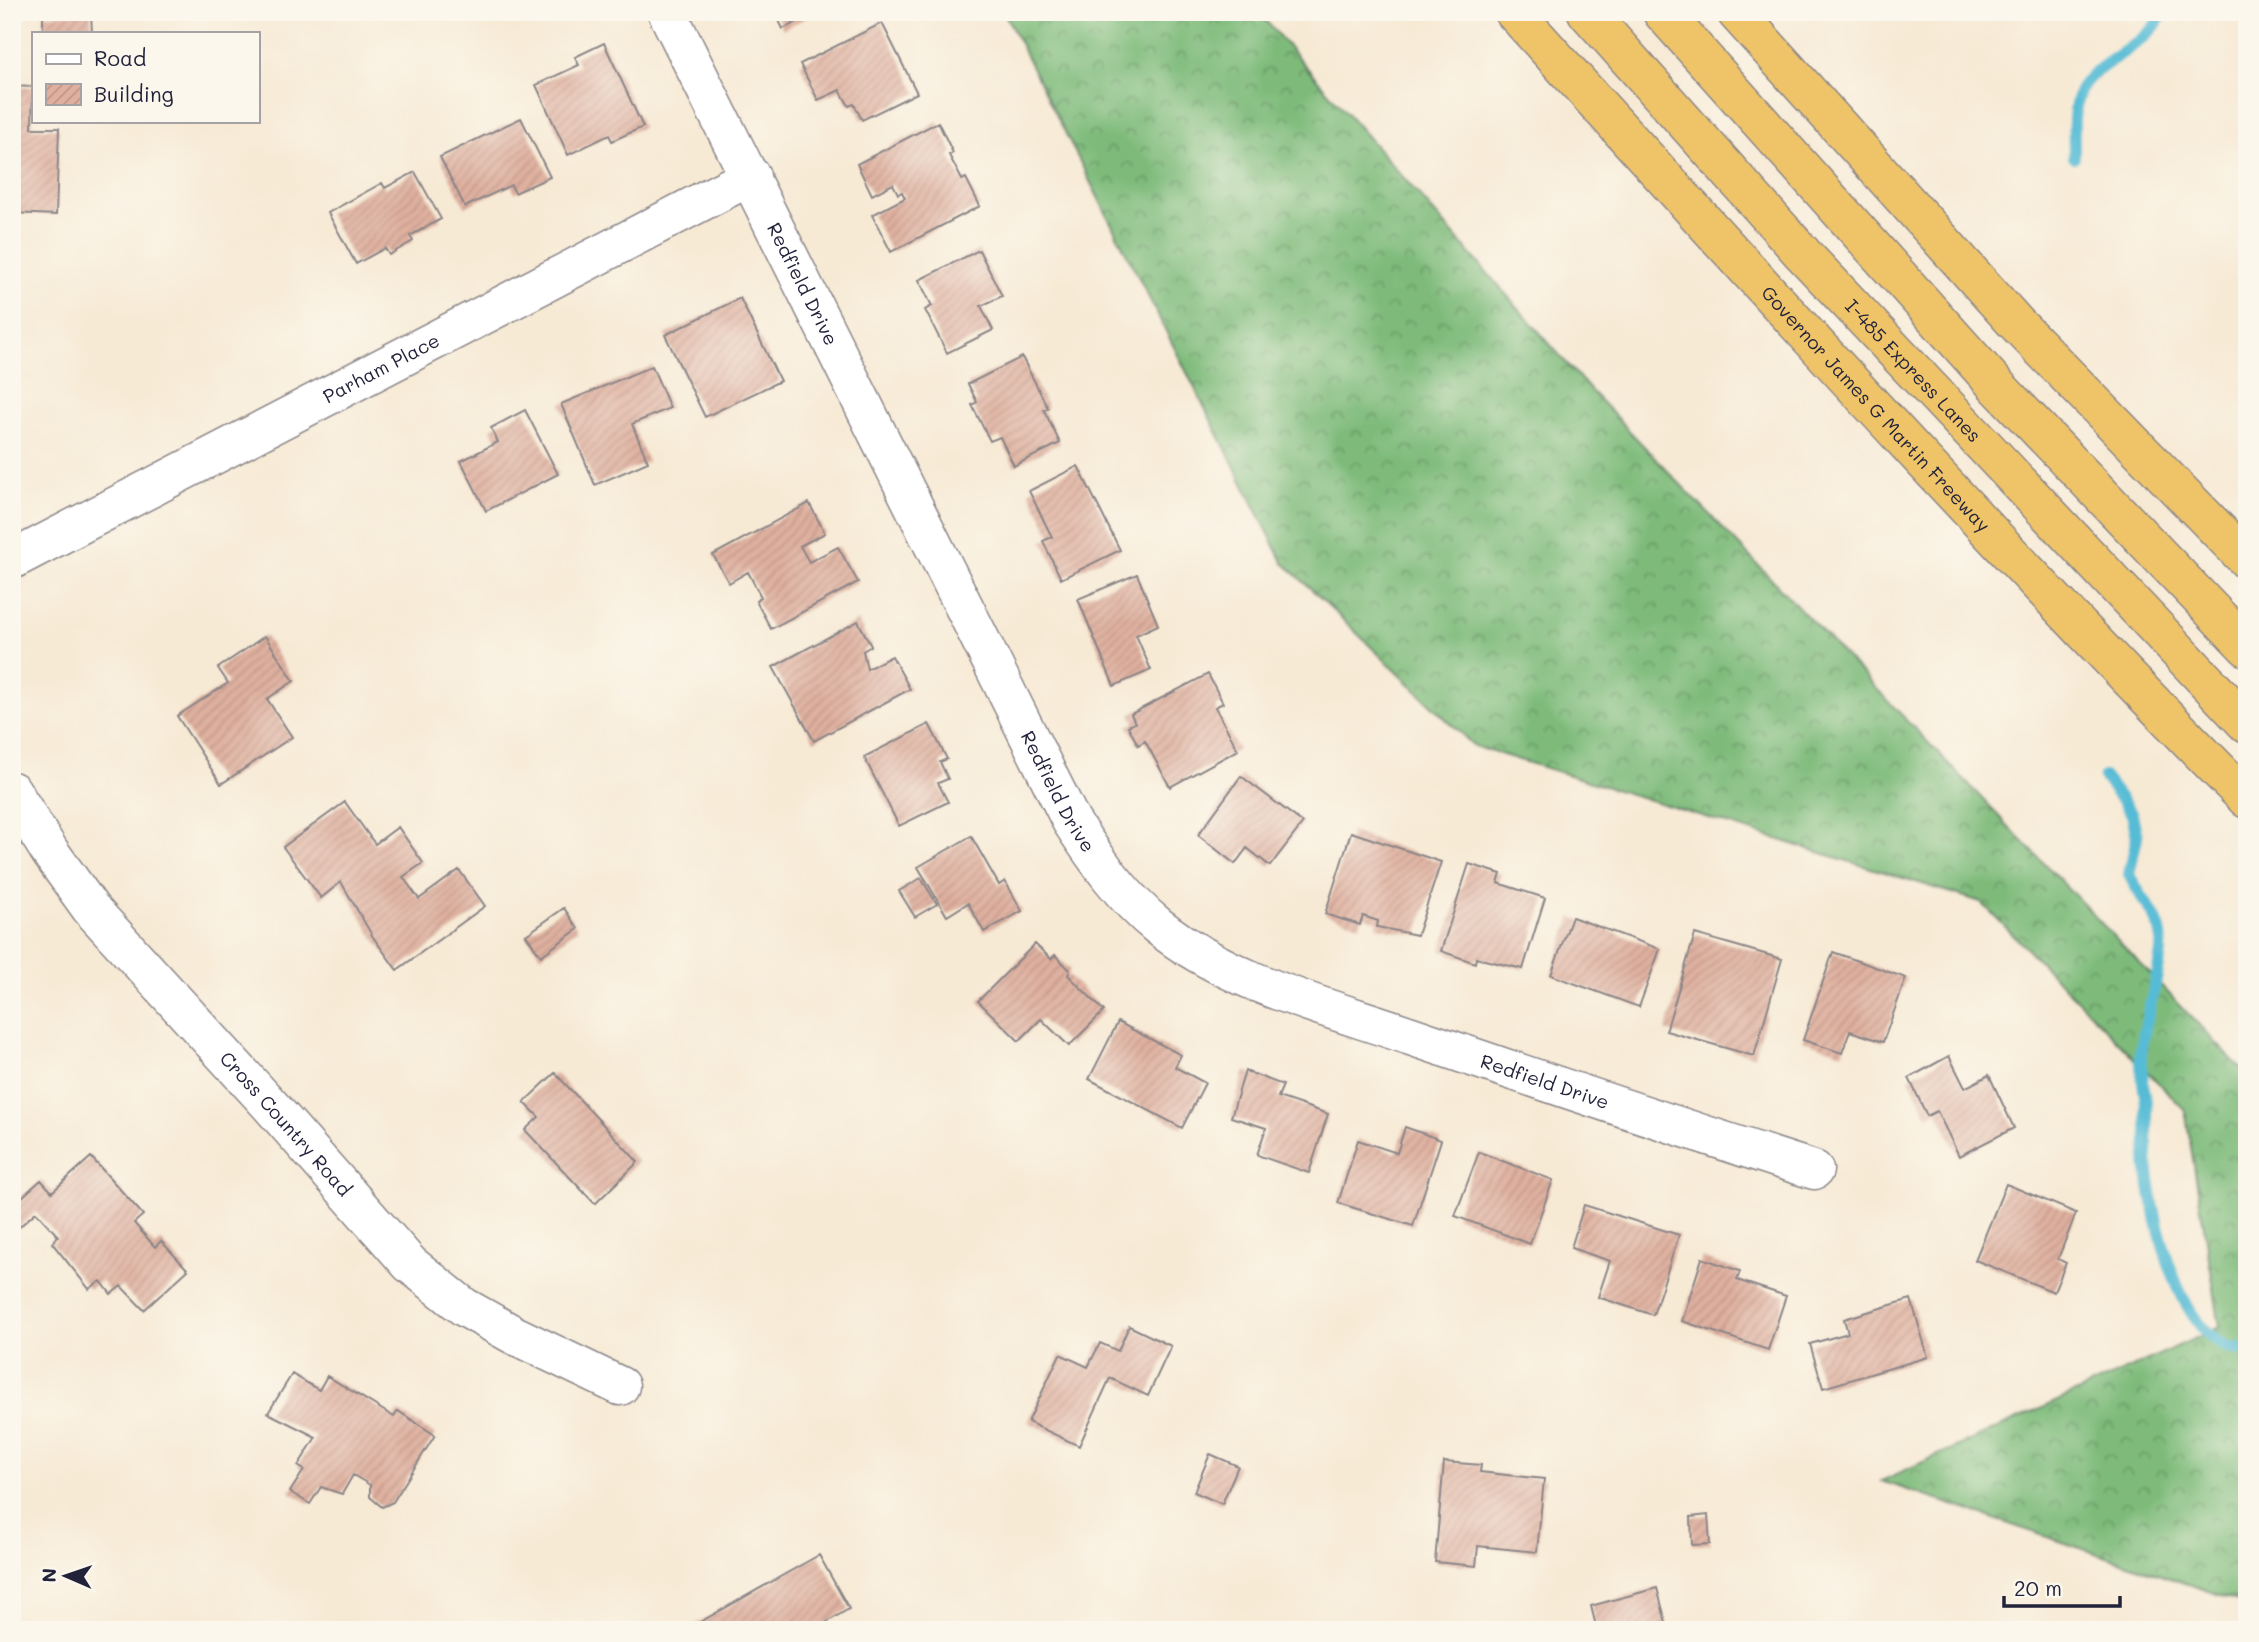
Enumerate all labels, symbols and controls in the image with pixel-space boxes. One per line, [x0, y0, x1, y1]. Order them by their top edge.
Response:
legend [32, 32, 259, 122]
text: Road [94, 44, 146, 71]
text: Building [94, 80, 174, 107]
street label: Redfield Drive [762, 218, 844, 349]
street label: Governor James G Martin Freeway [1756, 280, 1996, 537]
street label: I-485 Express Lanes [1840, 294, 1987, 447]
street label: Parham Place [318, 327, 443, 408]
street label: Redfield Drive [1016, 726, 1101, 857]
street label: Cross Country Road [215, 1046, 357, 1201]
street label: Redfield Drive [1478, 1048, 1613, 1114]
north arrow [32, 1540, 102, 1610]
scale bar [2004, 1565, 2119, 1609]
text: N [36, 1568, 61, 1583]
text: 20 m [2014, 1574, 2062, 1601]

